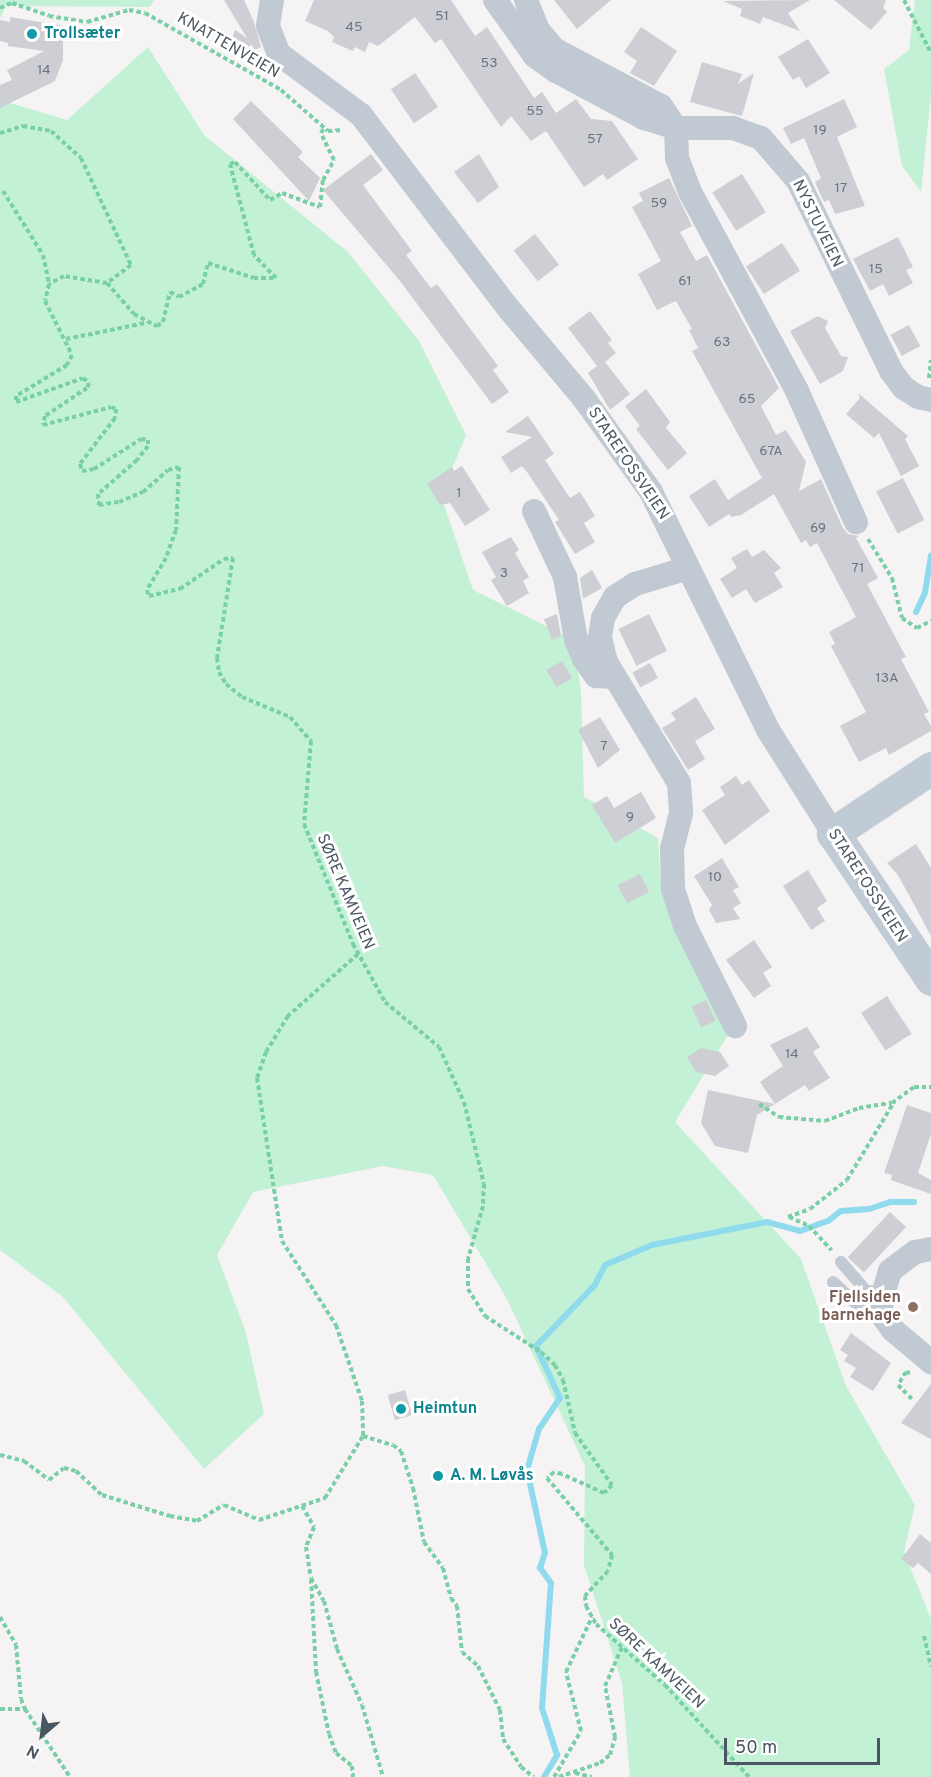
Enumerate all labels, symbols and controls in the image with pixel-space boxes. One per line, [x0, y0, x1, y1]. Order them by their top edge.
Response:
street label: KNATTENVEIEN [173, 9, 283, 83]
house number: 51 [435, 9, 449, 25]
house number: 45 [345, 20, 363, 36]
place label: Trollsæter [44, 24, 120, 44]
marker: Trollsæter [25, 27, 39, 41]
house number: 53 [480, 56, 498, 72]
house number: 14 [37, 63, 51, 79]
house number: 55 [526, 104, 544, 120]
house number: 19 [813, 123, 827, 139]
house number: 57 [587, 132, 603, 148]
street label: NYSTUVEIEN [787, 177, 847, 271]
house number: 17 [835, 181, 847, 197]
house number: 59 [651, 196, 667, 212]
house number: 15 [869, 262, 883, 278]
house number: 61 [678, 274, 692, 290]
house number: 63 [714, 335, 730, 351]
house number: 65 [738, 392, 756, 408]
street label: STAREFOSSVEIEN [583, 404, 673, 524]
house number: 67A [759, 444, 783, 460]
house number: 1 [456, 486, 462, 502]
house number: 69 [810, 521, 826, 537]
house number: 71 [852, 561, 864, 577]
house number: 3 [500, 566, 508, 582]
house number: 13A [875, 671, 899, 687]
house number: 7 [600, 739, 608, 755]
house number: 9 [626, 810, 634, 826]
street label: STAREFOSSVEIEN [823, 826, 911, 946]
street label: SØRE KAMVEIEN [312, 831, 378, 953]
house number: 10 [708, 870, 722, 886]
house number: 14 [785, 1047, 799, 1063]
place label: Fjellsiden barnehage [821, 1288, 901, 1326]
marker: Fjellsiden barnehage [906, 1300, 920, 1314]
place label: Heimtun [413, 1399, 477, 1419]
marker: Heimtun [394, 1402, 408, 1416]
place label: A. M. Løvås [450, 1466, 534, 1486]
marker: A. M. Løvås [431, 1469, 445, 1483]
street label: SØRE KAMVEIEN [604, 1615, 708, 1713]
north arrow [12, 1705, 72, 1765]
scale bar [727, 1726, 883, 1764]
text: 50 m [735, 1737, 777, 1760]
text: N [24, 1739, 43, 1762]

